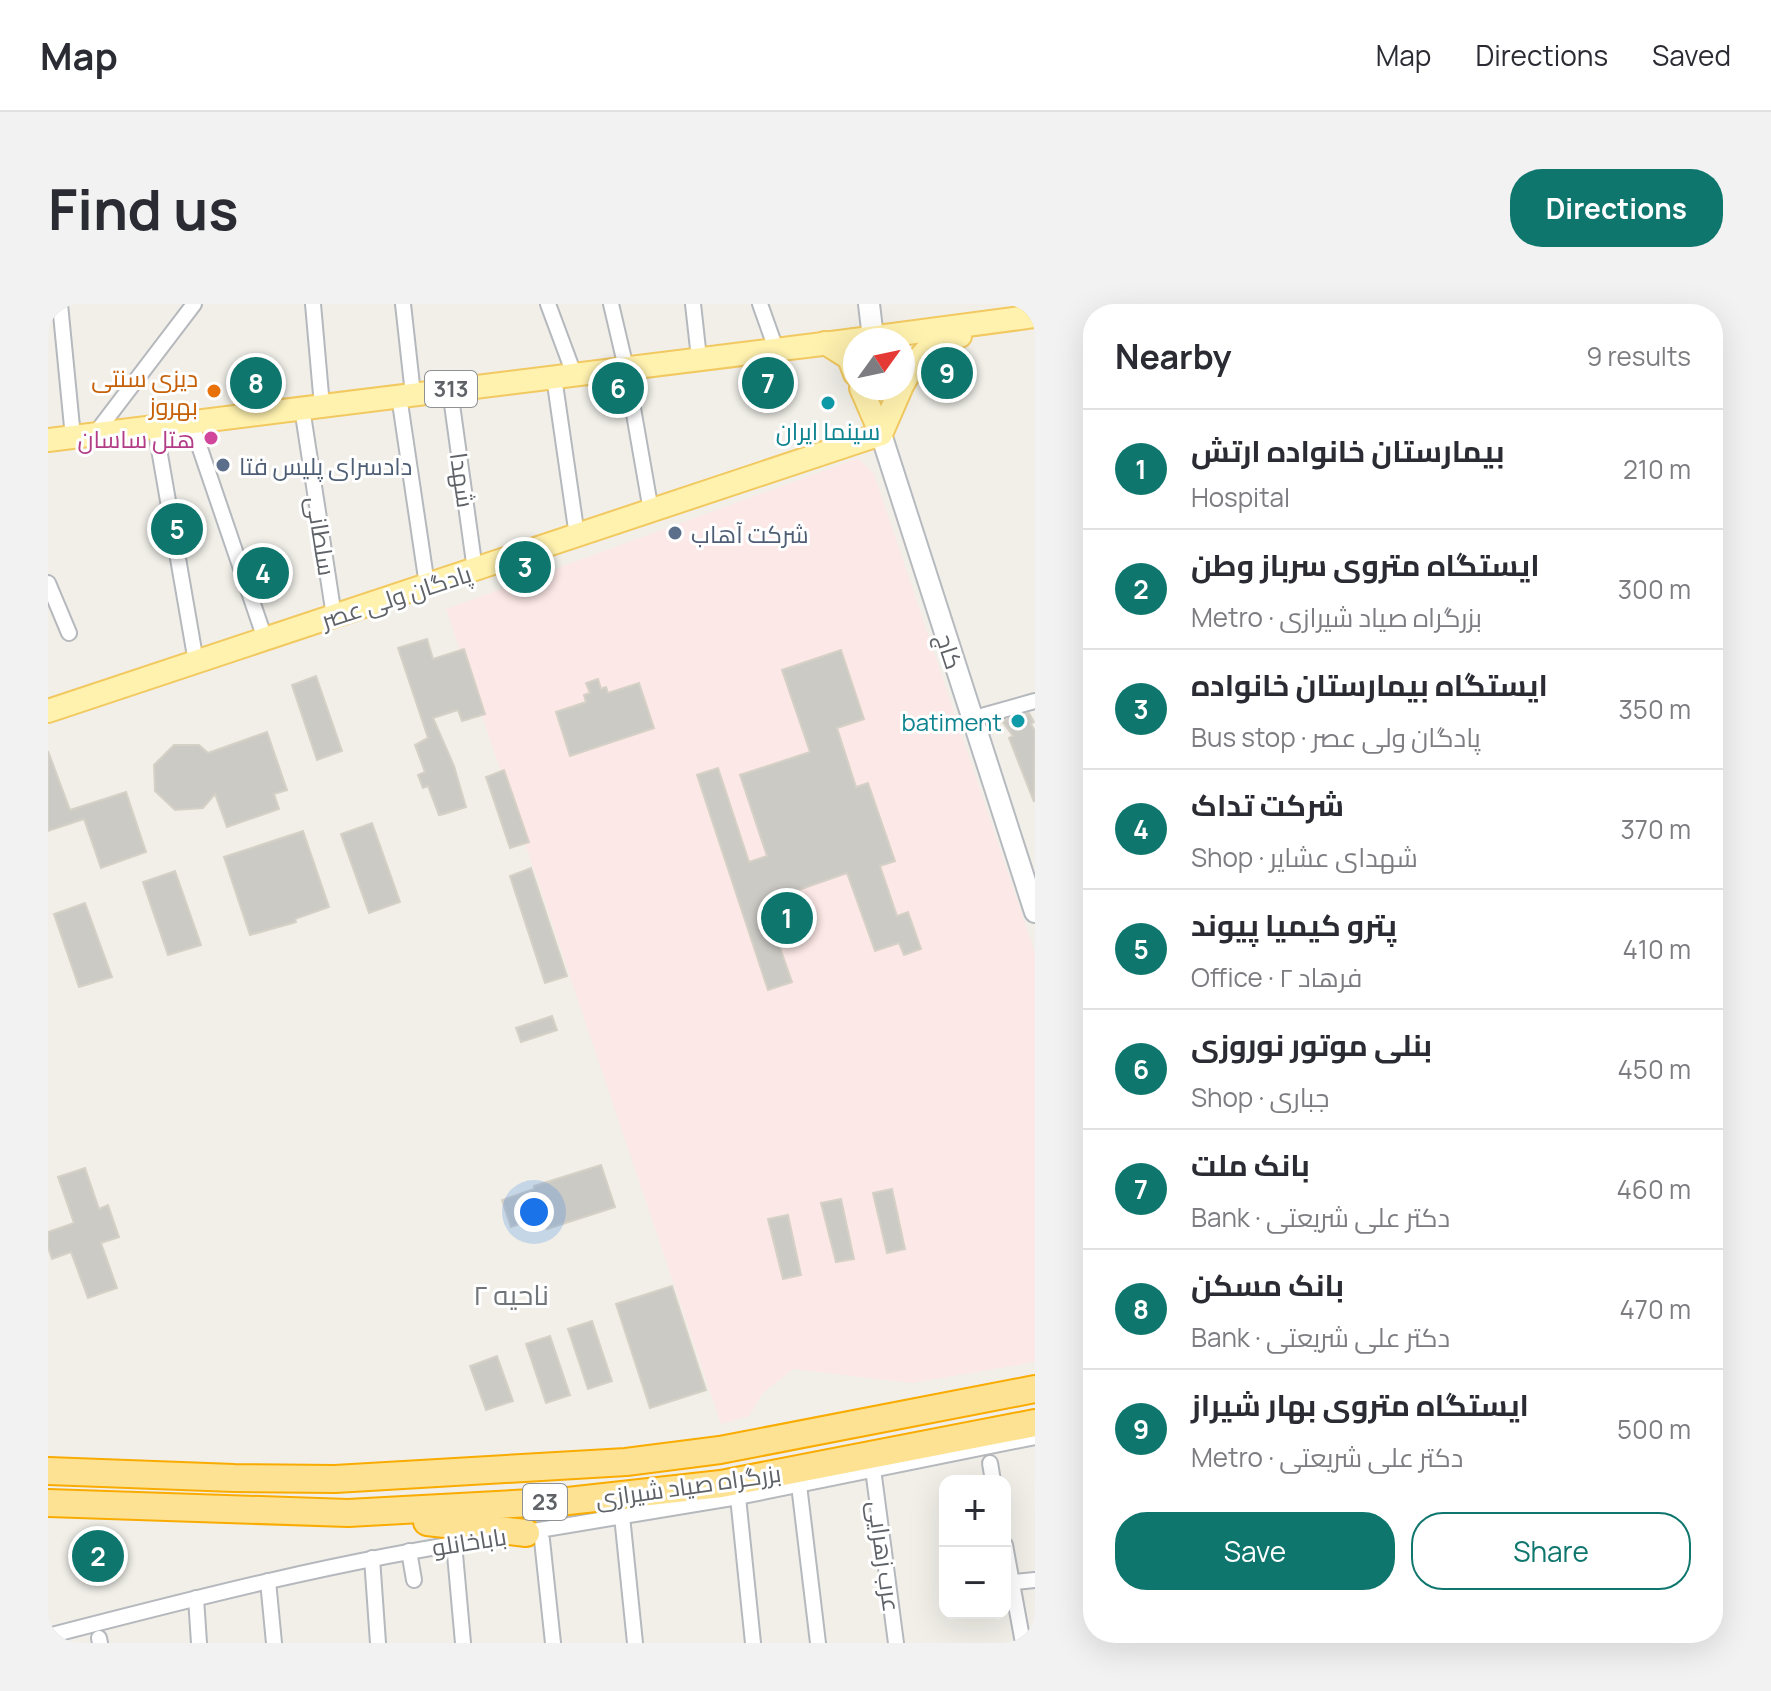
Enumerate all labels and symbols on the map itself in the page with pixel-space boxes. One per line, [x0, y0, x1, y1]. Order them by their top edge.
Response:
north arrow [843, 328, 915, 400]
pin: 9 [921, 343, 973, 403]
pin: 8 [230, 353, 282, 413]
pin: 7 [742, 353, 794, 413]
pin: 6 [592, 358, 644, 418]
place label: دیزی سنتی بهروز [91, 361, 198, 422]
road number: 313 [425, 371, 477, 407]
marker: دیزی سنتی بهروز [205, 382, 223, 400]
marker: سینما ایران [819, 394, 837, 412]
place label: سینما ایران [776, 414, 880, 447]
place label: هتل ساسان [77, 422, 195, 455]
marker: هتل ساسان [202, 429, 220, 447]
place label: دادسرای پلیس فتا [239, 449, 412, 483]
street label: شهدا [443, 450, 483, 510]
marker: دادسرای پلیس فتا [214, 456, 232, 474]
street label: سلطانی [299, 494, 345, 578]
pin: 5 [151, 499, 203, 559]
place label: شرکت آهاب [691, 517, 809, 550]
marker: شرکت آهاب [666, 524, 684, 542]
pin: 3 [499, 537, 551, 597]
pin: 4 [237, 543, 289, 603]
street label: پادگان ولی عصر [315, 556, 476, 637]
street label: کاج [928, 629, 971, 674]
place label: batiment [901, 705, 1002, 738]
marker: batiment [1009, 712, 1027, 730]
pin: 1 [761, 888, 813, 948]
your location [514, 1192, 554, 1232]
district label: ناحیه ۲ [473, 1275, 549, 1313]
street label: بزرگراه صیاد شیرازی [593, 1456, 783, 1514]
road number: 23 [523, 1484, 567, 1520]
street label: عرب زهرایی [861, 1498, 909, 1614]
street label: باباخانلو [429, 1519, 509, 1563]
pin: 2 [72, 1526, 124, 1586]

